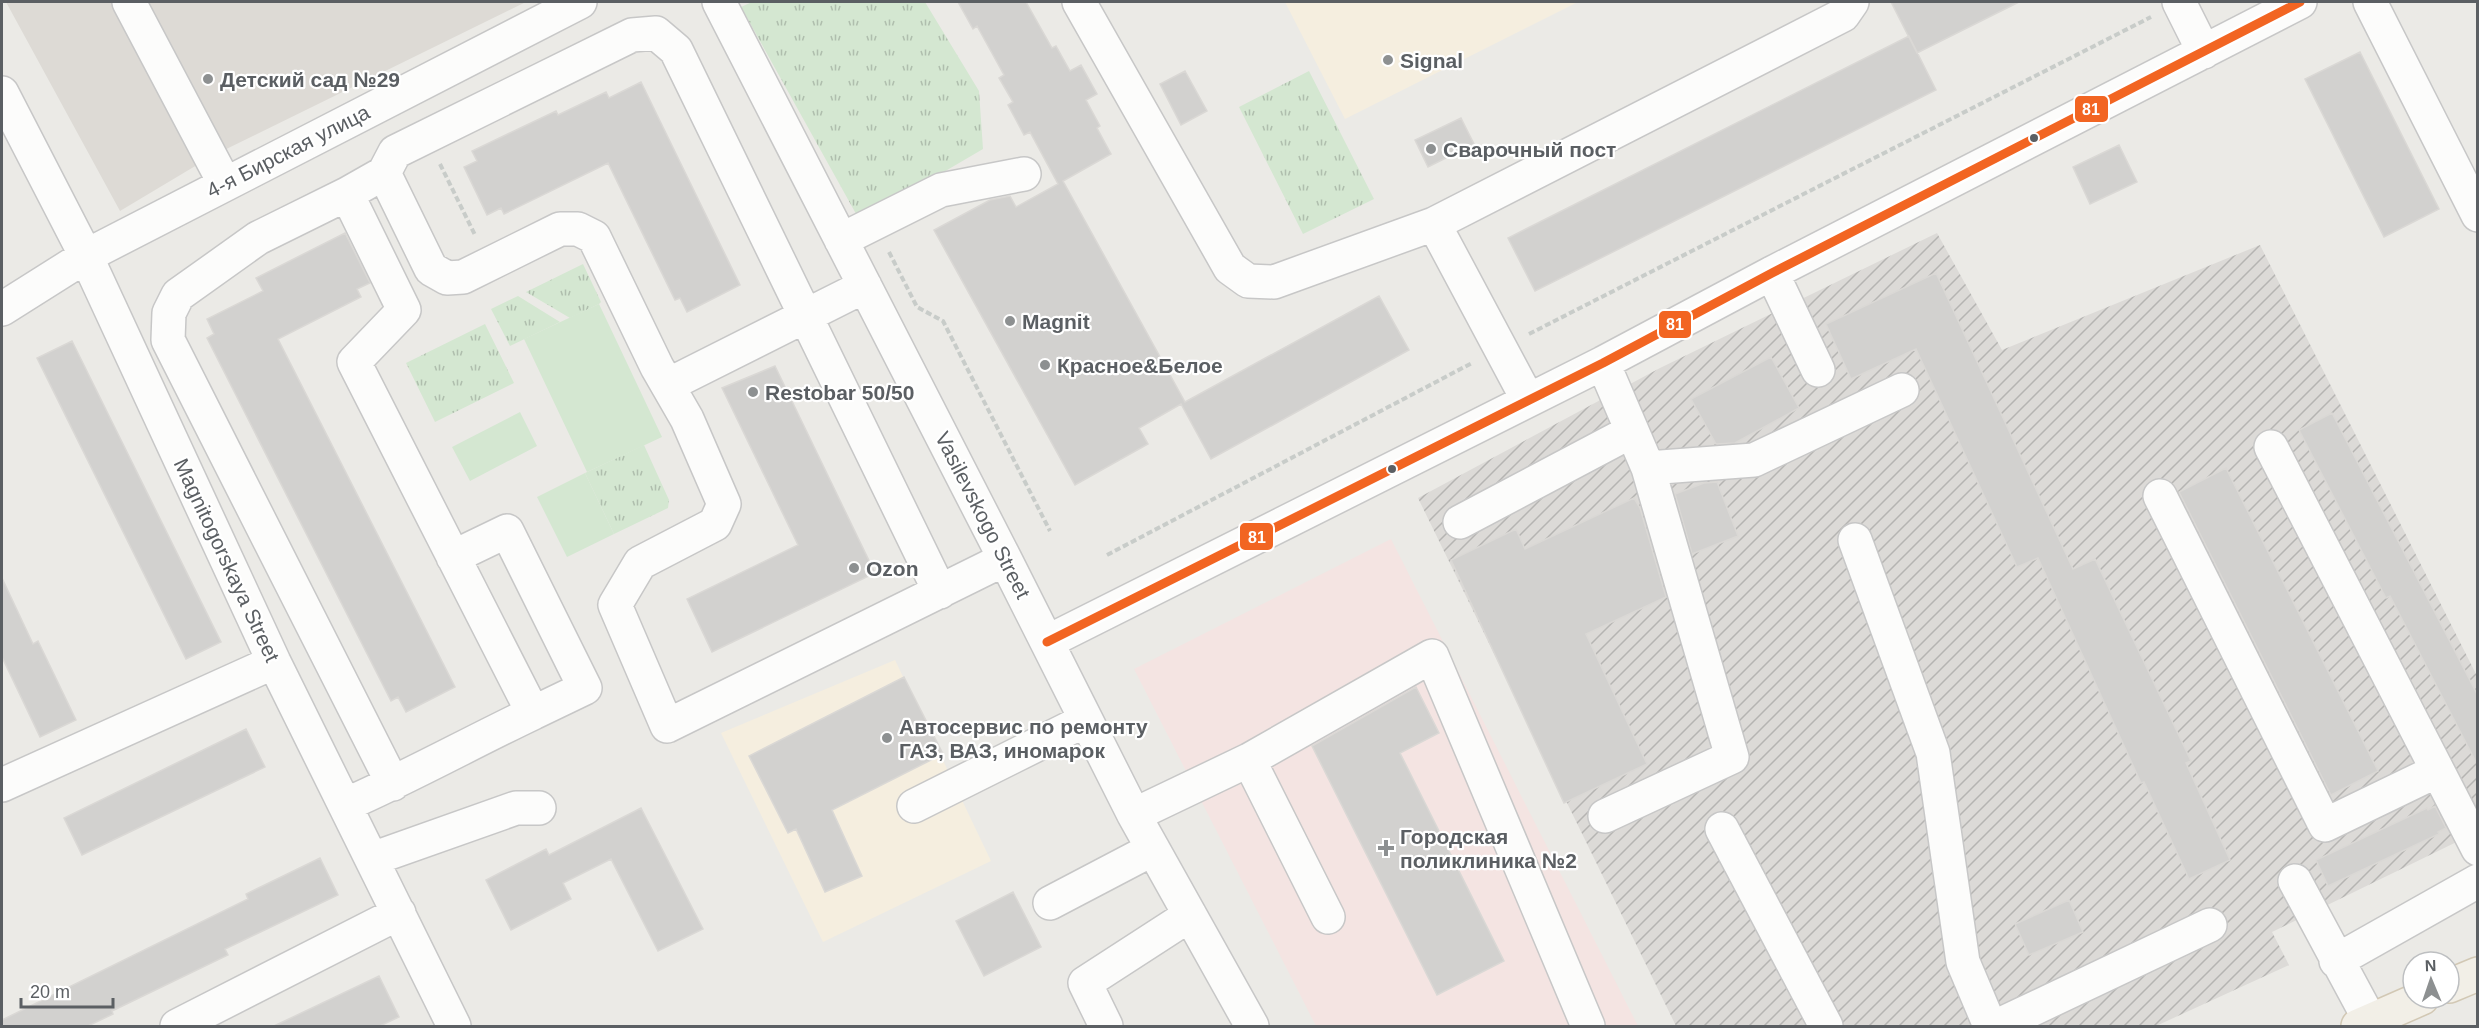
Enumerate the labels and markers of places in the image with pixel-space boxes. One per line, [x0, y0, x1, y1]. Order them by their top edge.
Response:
place label: Signal [1400, 49, 1463, 72]
marker: Signal [1381, 53, 1395, 67]
place label: Детский сад №29 [220, 68, 400, 91]
marker: Детский сад №29 [201, 72, 215, 86]
unlabelled marker [2028, 132, 2040, 144]
place label: Сварочный пост [1443, 138, 1616, 161]
marker: Сварочный пост [1424, 142, 1438, 156]
place label: Magnit [1022, 310, 1090, 333]
marker: Magnit [1003, 314, 1017, 328]
place label: Красное&Белое [1057, 354, 1223, 377]
marker: Красное&Белое [1038, 358, 1052, 372]
place label: Restobar 50/50 [765, 381, 914, 404]
marker: Restobar 50/50 [746, 385, 760, 399]
unlabelled marker [1386, 463, 1398, 475]
place label: Ozon [866, 557, 919, 580]
marker: Ozon [847, 561, 861, 575]
place label: Автосервис по ремонту ГАЗ, ВАЗ, иномарок [899, 715, 1148, 762]
marker: Автосервис по ремонту ГАЗ, ВАЗ, иномарок [880, 731, 894, 745]
place label: Городская поликлиника №2 [1400, 825, 1577, 872]
marker: Городская поликлиника №2 [1377, 839, 1395, 857]

